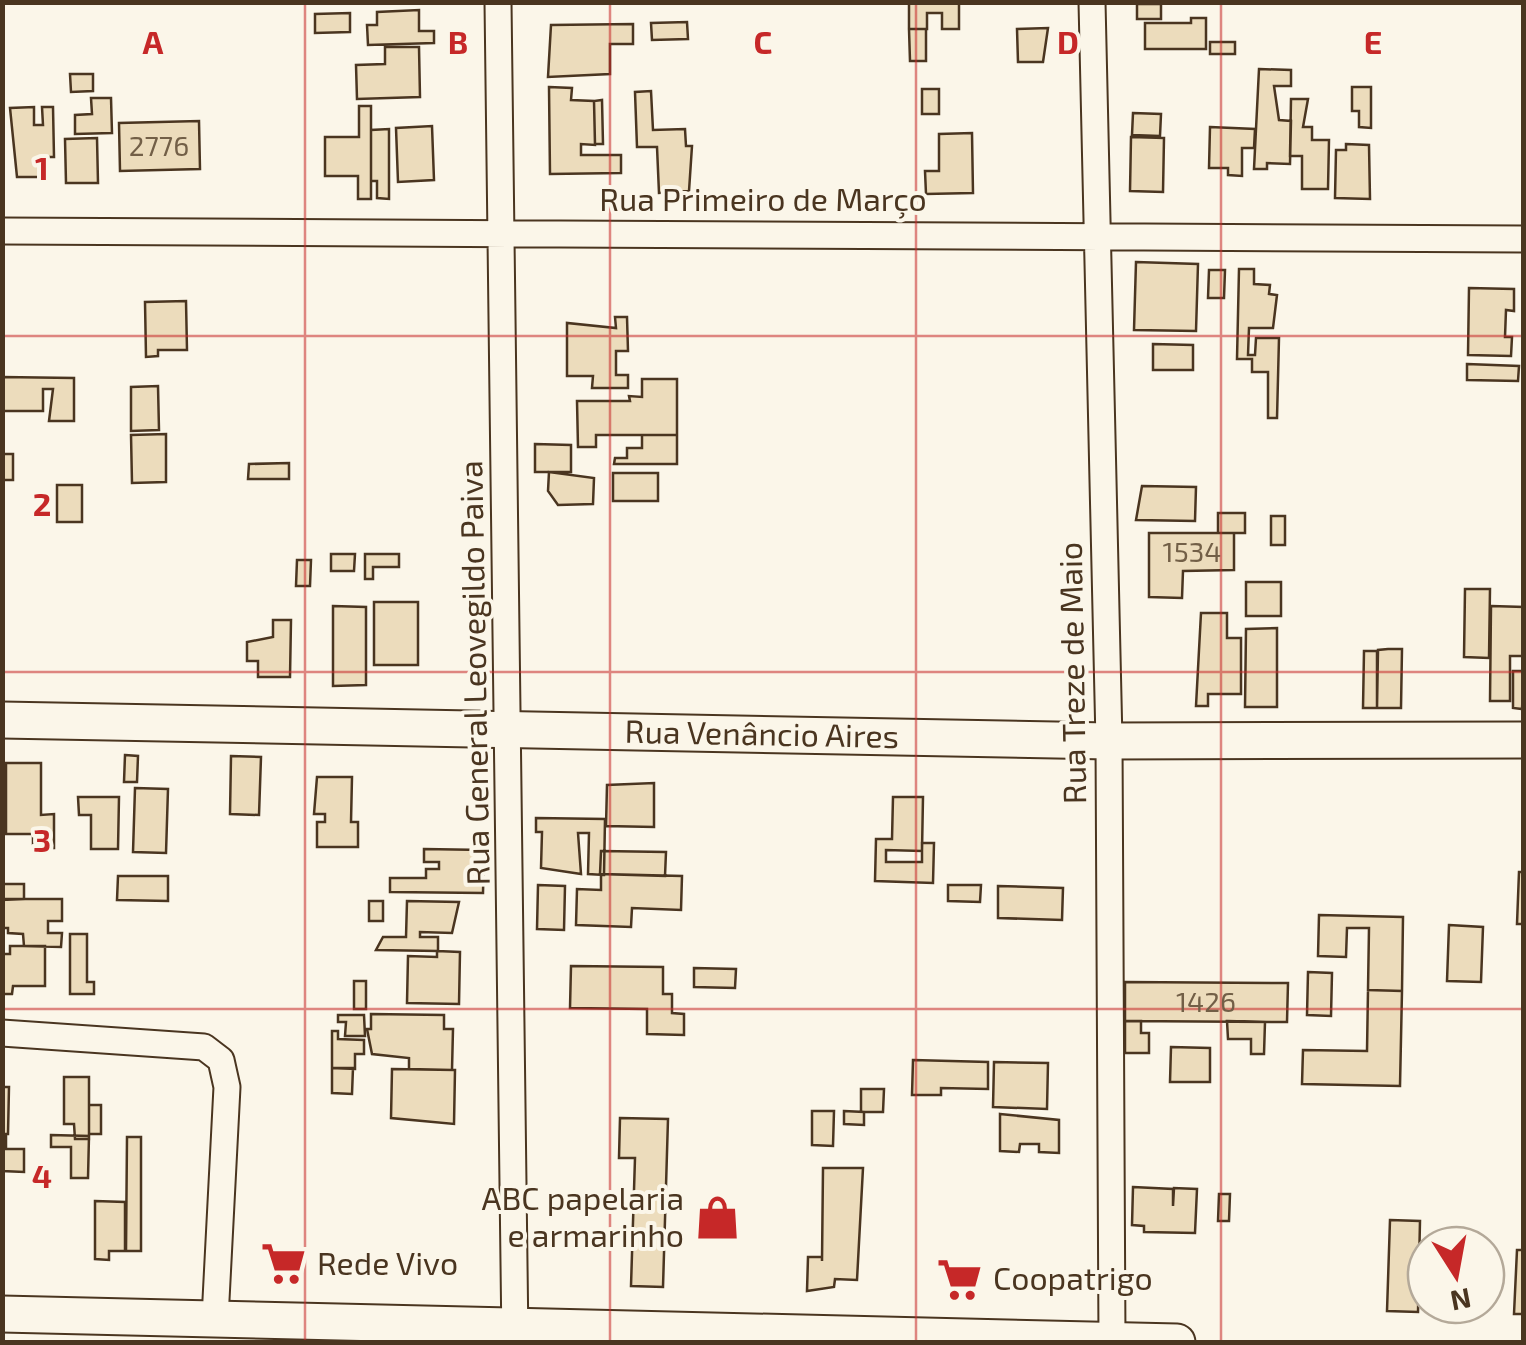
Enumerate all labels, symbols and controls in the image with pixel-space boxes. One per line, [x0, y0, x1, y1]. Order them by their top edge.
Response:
text: A [143, 22, 164, 60]
text: B [448, 22, 468, 60]
text: C [754, 22, 772, 60]
text: D [1057, 22, 1079, 60]
text: E [1364, 22, 1382, 60]
house number: 2776 [129, 128, 189, 162]
text: 1 [35, 148, 49, 186]
street label: Rua Primeiro de Março [599, 179, 927, 219]
street label: Rua General Leovegildo Paiva [450, 460, 496, 886]
text: 2 [33, 484, 51, 522]
house number: 1534 [1163, 534, 1221, 568]
street label: Rua Treze de Maio [1050, 542, 1092, 804]
street label: Rua Venâncio Aires [625, 711, 899, 754]
text: 3 [33, 820, 51, 858]
house number: 1426 [1176, 984, 1236, 1018]
text: 4 [32, 1156, 52, 1194]
place label: ABC papelaria e armarinho [482, 1178, 684, 1253]
shop icon: ABC papelaria e armarinho [693, 1193, 741, 1241]
north arrow [1406, 1225, 1506, 1325]
supermarket icon: Rede Vivo [260, 1240, 308, 1288]
place label: Rede Vivo [317, 1243, 458, 1281]
supermarket icon: Coopatrigo [936, 1255, 984, 1303]
place label: Coopatrigo [993, 1258, 1153, 1296]
text: N [1448, 1282, 1474, 1319]

